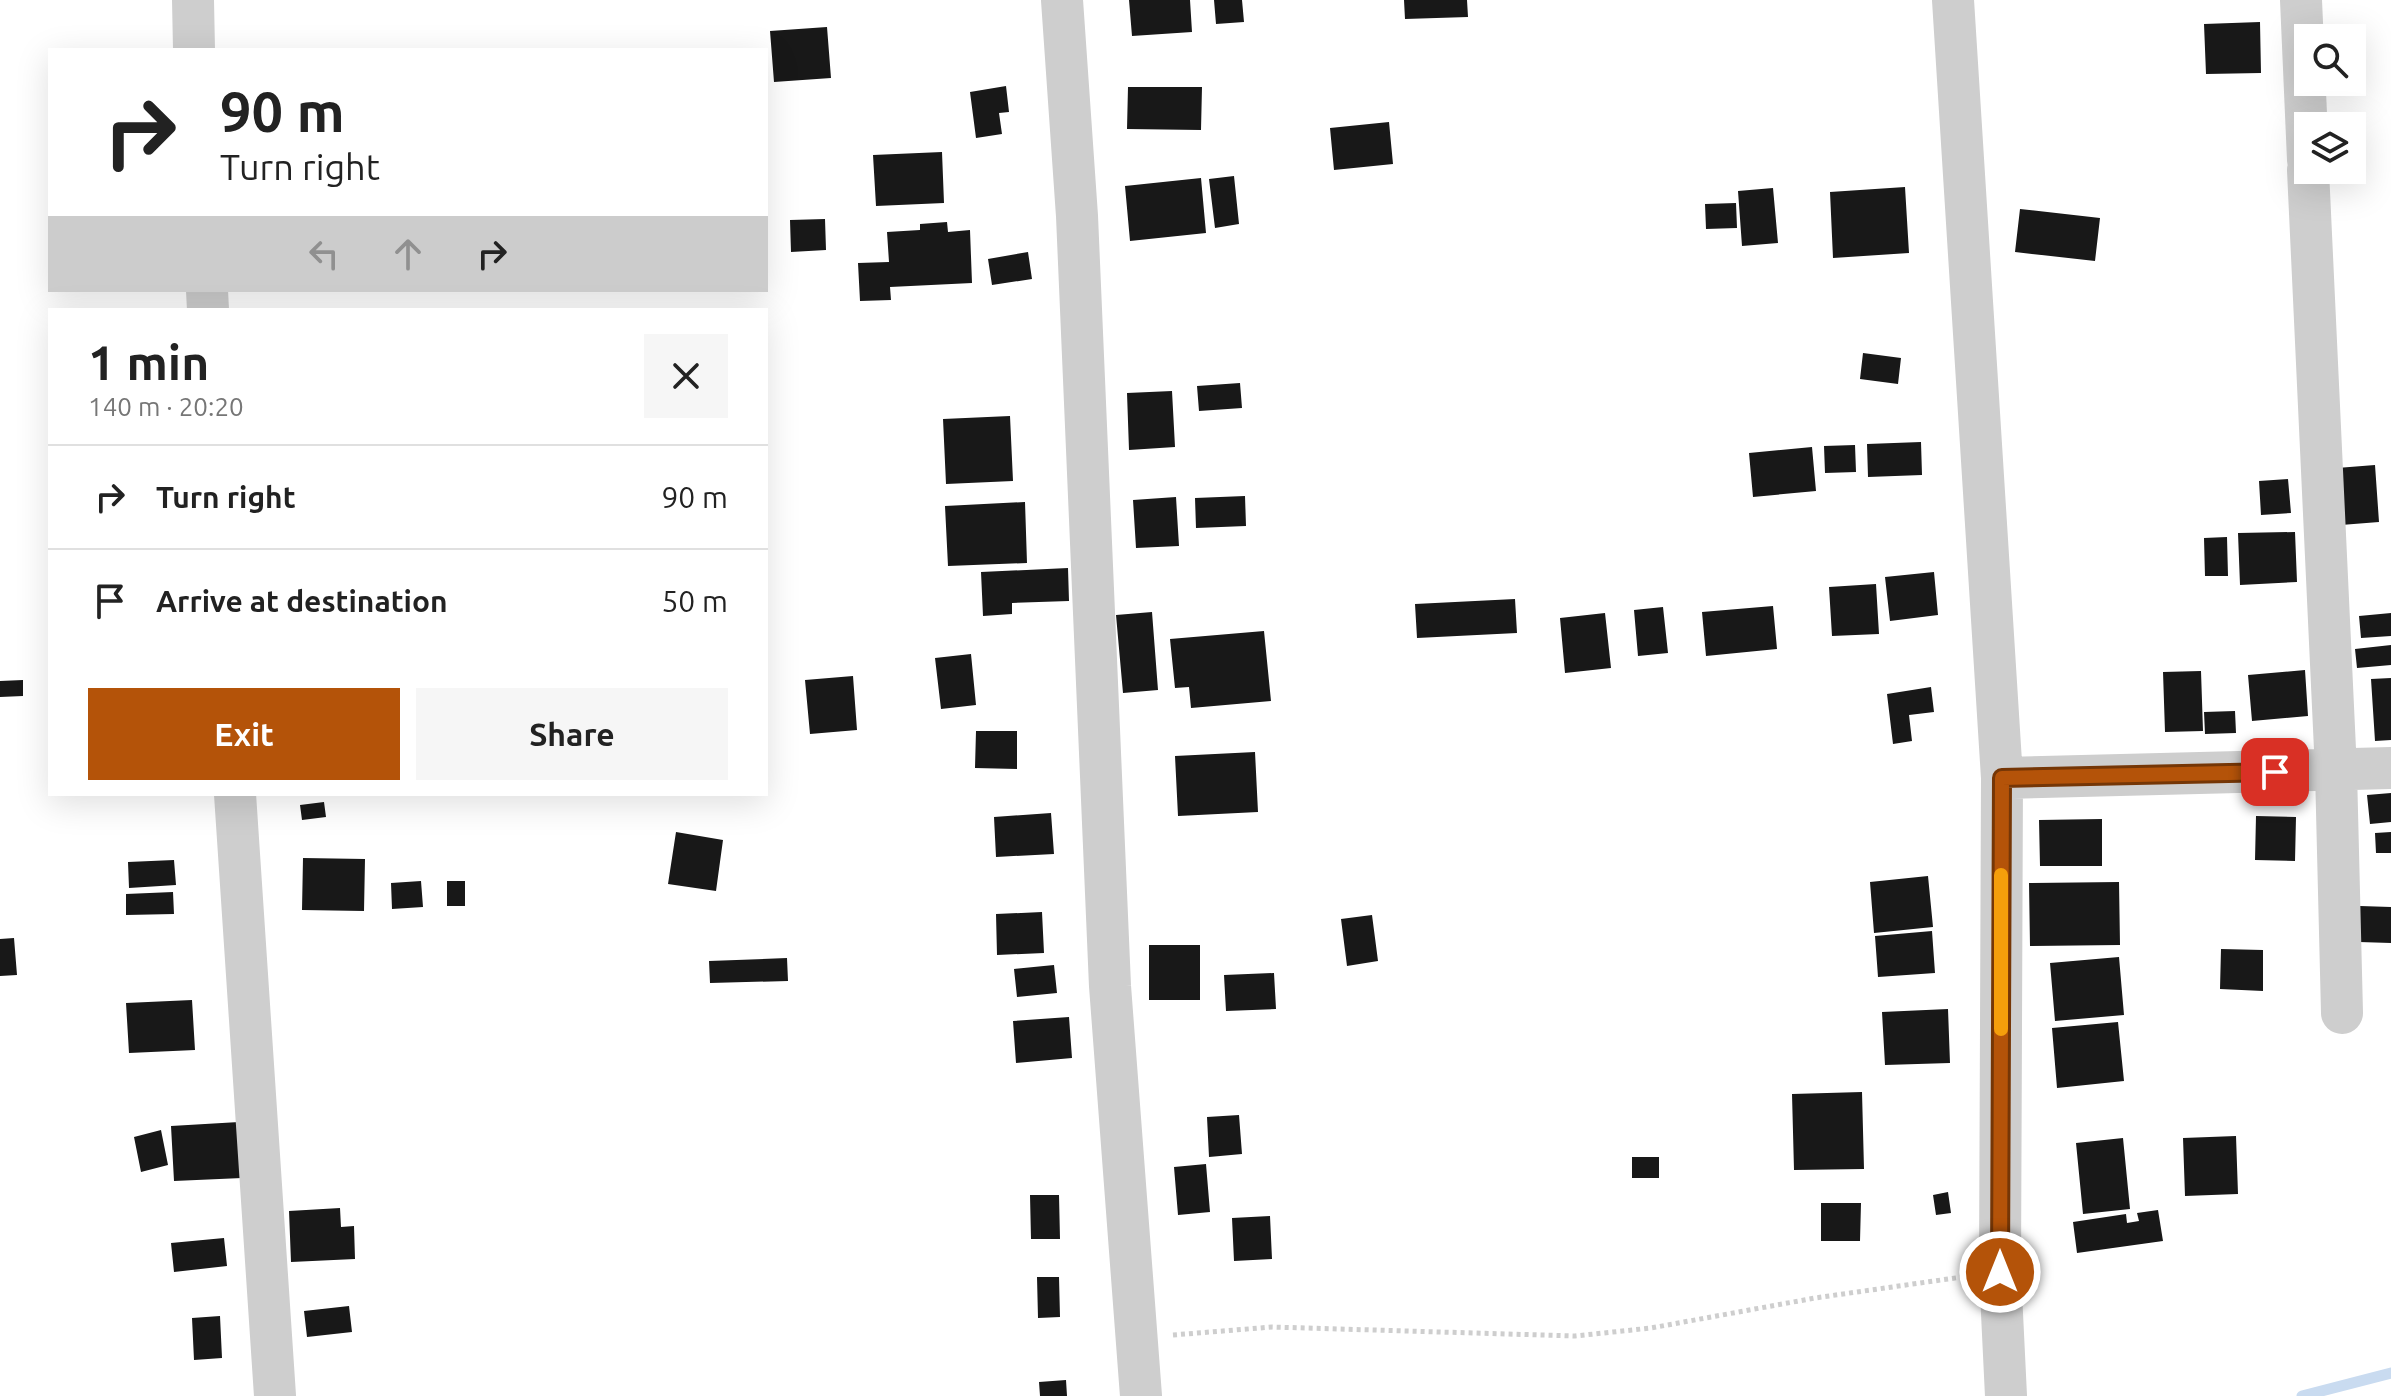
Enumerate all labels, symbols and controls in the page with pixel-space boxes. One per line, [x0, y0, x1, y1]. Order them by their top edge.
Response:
map controls [2294, 24, 2366, 184]
button: search [2294, 24, 2366, 96]
icon: right [88, 80, 192, 184]
text: 90 m [220, 80, 345, 143]
button: layers [2294, 112, 2366, 184]
text: Turn right [220, 146, 380, 187]
icon: left [302, 232, 346, 276]
icon: ahead [386, 232, 430, 276]
icon: right [470, 232, 514, 276]
button: close [644, 334, 728, 418]
text: 1 min [88, 335, 209, 389]
text: 140 m · 20:20 [88, 392, 244, 421]
icon: right [88, 475, 132, 519]
text: Turn right [156, 480, 296, 514]
text: 90 m [661, 480, 728, 514]
icon: arrive [88, 579, 132, 623]
text: Arrive at destination [156, 584, 448, 618]
text: 50 m [661, 584, 728, 618]
button: Exit [88, 688, 400, 780]
button: Share [416, 688, 728, 780]
pin [2241, 738, 2309, 806]
icon: arrive [2253, 750, 2297, 794]
position arrow [1958, 1230, 2042, 1314]

